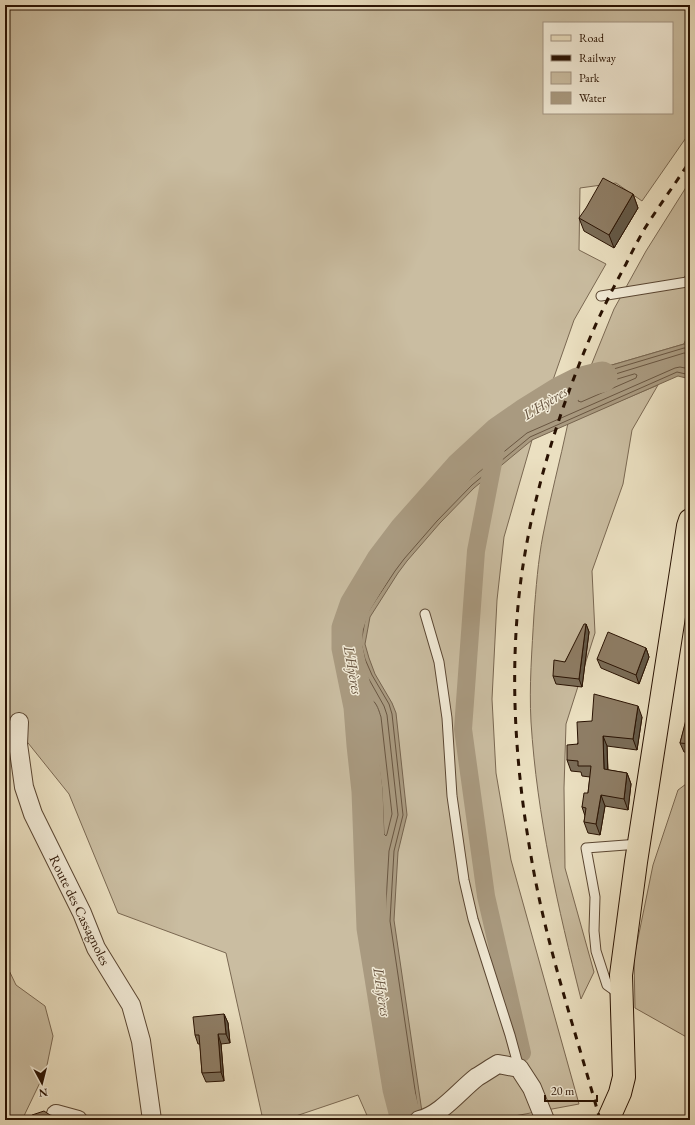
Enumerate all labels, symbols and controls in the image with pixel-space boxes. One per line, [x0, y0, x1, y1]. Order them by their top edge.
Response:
legend [543, 22, 673, 114]
text: Road [579, 30, 605, 46]
text: Railway [579, 50, 617, 66]
text: Park [579, 70, 600, 86]
text: Water [579, 90, 606, 106]
water label: L'Hyères [518, 381, 571, 424]
water label: L'Hyères [340, 643, 367, 697]
street label: Route des Cassagnoles [45, 852, 115, 969]
water label: L'Hyères [369, 965, 396, 1019]
north arrow [22, 1063, 62, 1103]
scale bar [545, 1077, 597, 1103]
text: 20 m [551, 1083, 575, 1099]
text: N [38, 1085, 48, 1100]

